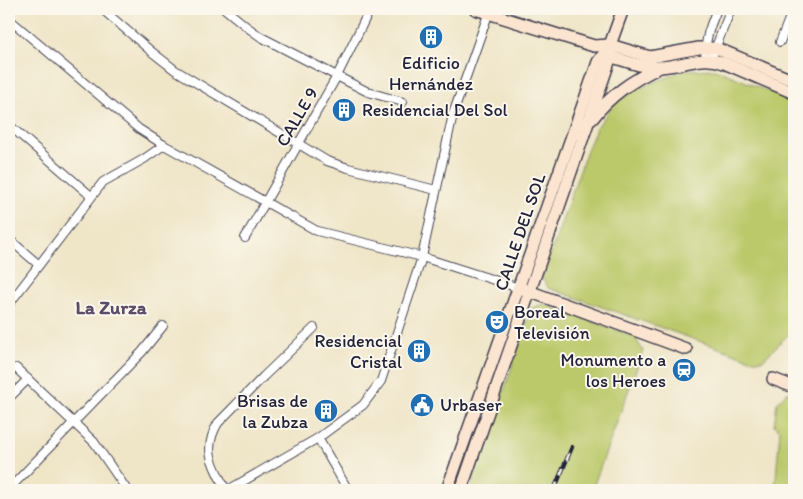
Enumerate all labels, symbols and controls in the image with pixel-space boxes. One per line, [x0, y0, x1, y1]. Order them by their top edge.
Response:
building icon: Edificio Hernández [418, 24, 444, 50]
place label: Edificio Hernández [389, 52, 473, 95]
street label: CALLE 9 [271, 83, 323, 151]
building icon: Residencial Del Sol [331, 97, 357, 123]
place label: Residencial Del Sol [362, 99, 508, 121]
street label: CALLE DEL SOL [490, 170, 550, 294]
district label: La Zurza [75, 296, 147, 319]
place label: Boreal Televisión [514, 301, 590, 344]
theatre icon: Boreal Televisión [484, 309, 510, 335]
place label: Residencial Cristal [315, 330, 402, 373]
building icon: Residencial Cristal [406, 338, 432, 364]
place label: Monumento a los Heroes [560, 349, 666, 392]
station icon: Monumento a los Heroes [671, 357, 697, 383]
place label: Brisas de la Zubza [237, 390, 309, 433]
public building icon: Urbaser [409, 392, 435, 418]
place label: Urbaser [440, 394, 502, 416]
building icon: Brisas de la Zubza [313, 398, 339, 424]

